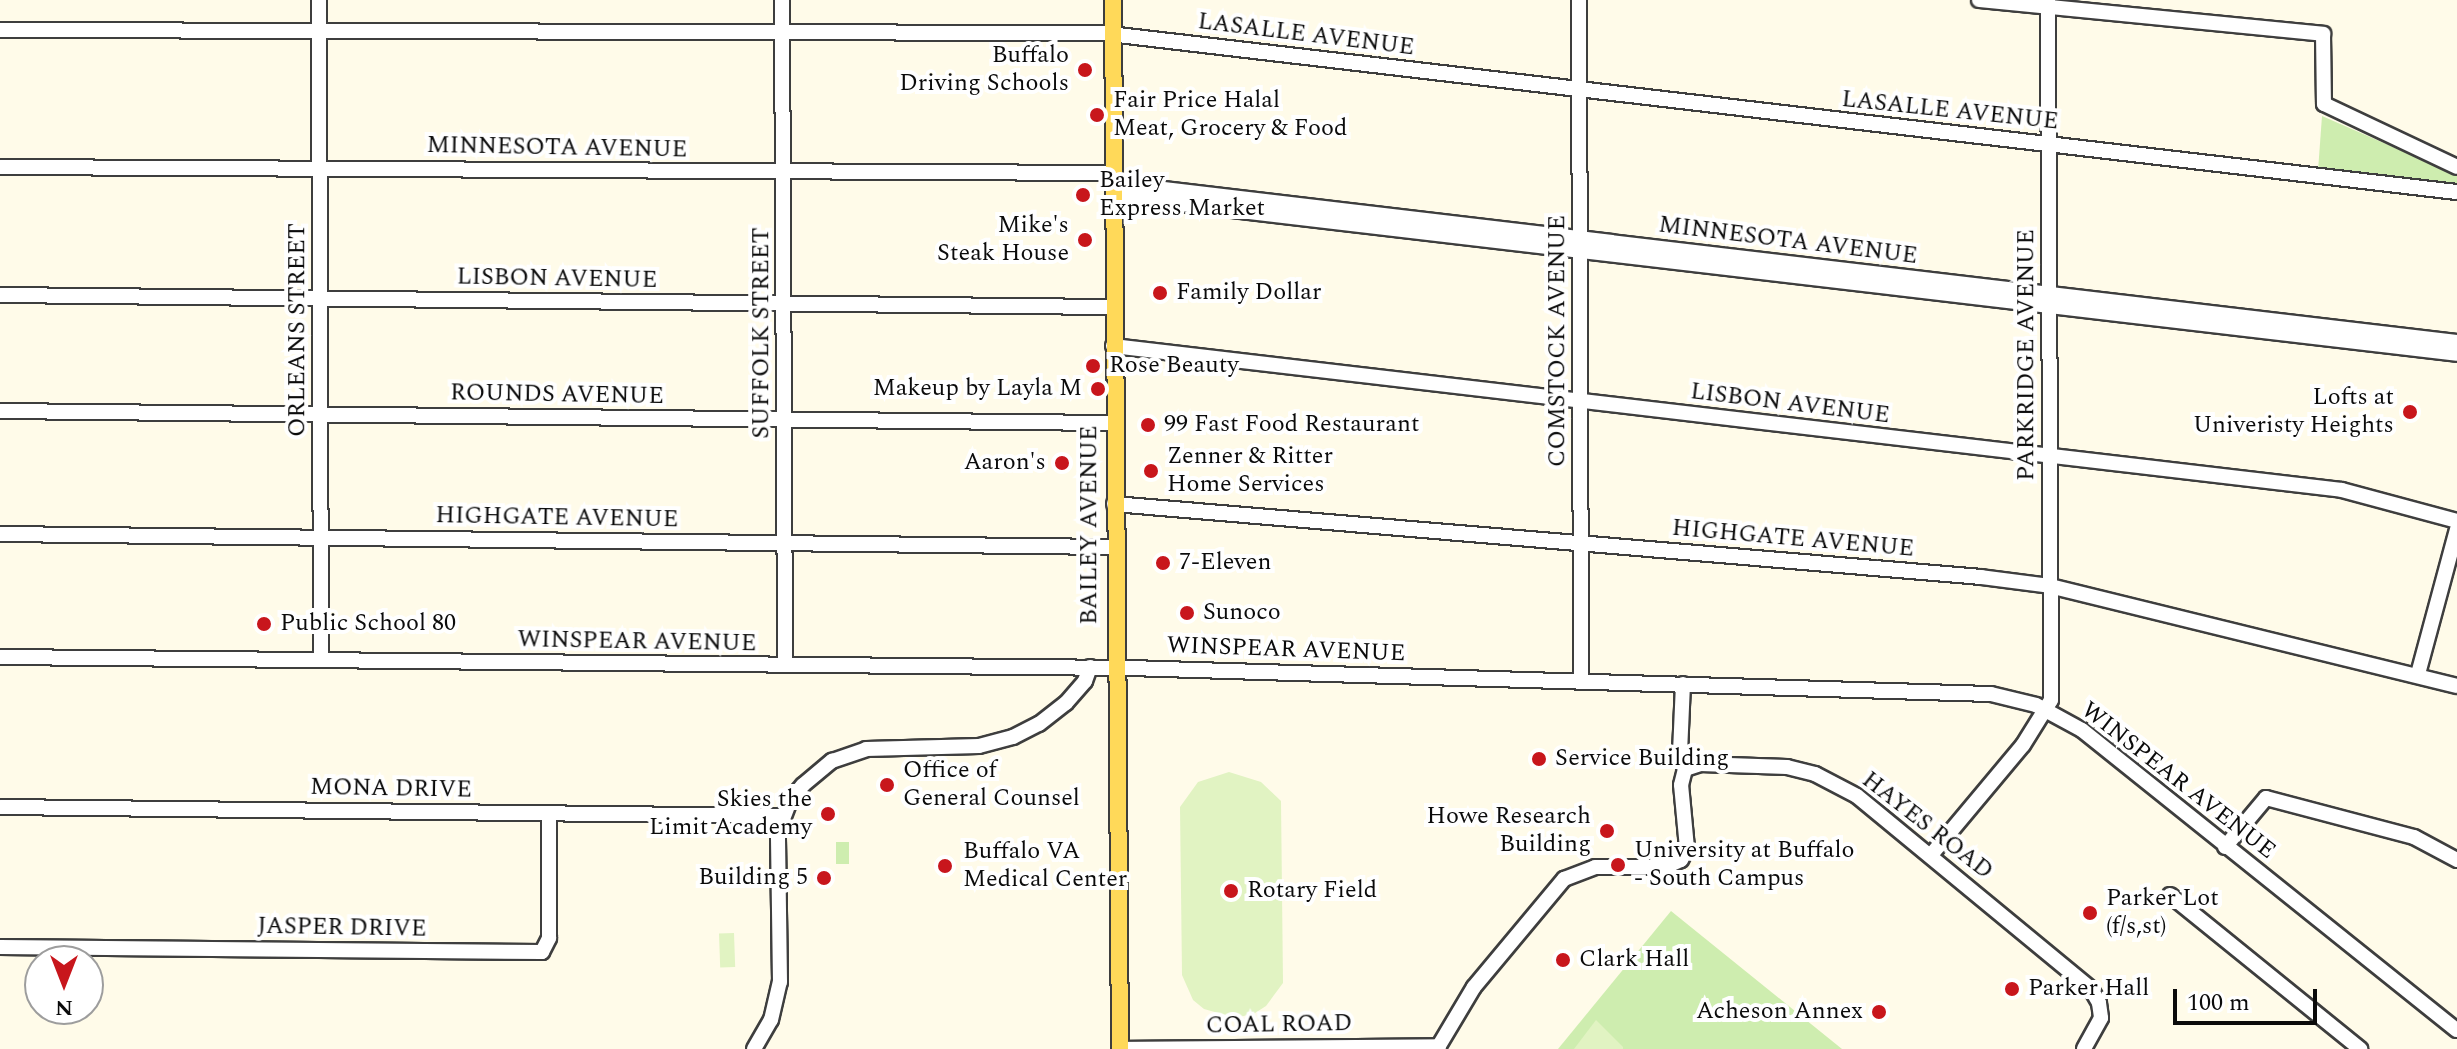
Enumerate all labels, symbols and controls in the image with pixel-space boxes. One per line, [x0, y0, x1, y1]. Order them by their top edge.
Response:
street label: LASALLE AVENUE [1196, 7, 1416, 63]
place label: Buffalo Driving Schools [899, 42, 1069, 98]
marker: Buffalo Driving Schools [1076, 61, 1094, 79]
street label: LASALLE AVENUE [1840, 85, 2060, 137]
place label: Fair Price Halal Meat, Grocery & Food [1113, 87, 1347, 143]
marker: Fair Price Halal Meat, Grocery & Food [1088, 106, 1106, 124]
street label: MINNESOTA AVENUE [426, 131, 688, 165]
place label: Bailey Express Market [1099, 167, 1265, 223]
marker: Bailey Express Market [1074, 186, 1092, 204]
street label: MINNESOTA AVENUE [1657, 211, 1919, 271]
place label: Mike's Steak House [937, 212, 1069, 268]
street label: COMSTOCK AVENUE [1544, 215, 1572, 467]
street label: ORLEANS STREET [284, 223, 312, 437]
street label: SUFFOLK STREET [748, 227, 776, 439]
street label: PARKRIDGE AVENUE [2013, 229, 2041, 481]
marker: Mike's Steak House [1076, 231, 1094, 249]
street label: LISBON AVENUE [456, 263, 658, 295]
place label: Family Dollar [1176, 279, 1322, 307]
marker: Family Dollar [1151, 284, 1169, 302]
place label: Rose Beauty [1109, 352, 1239, 380]
marker: Rose Beauty [1084, 357, 1102, 375]
place label: Makeup by Layla M [873, 375, 1082, 403]
street label: LISBON AVENUE [1689, 377, 1891, 431]
street label: ROUNDS AVENUE [450, 379, 664, 411]
marker: Makeup by Layla M [1089, 380, 1107, 398]
place label: Lofts at Univeristy Heights [2193, 384, 2394, 440]
marker: Lofts at Univeristy Heights [2401, 403, 2419, 421]
place label: 99 Fast Food Restaurant [1164, 411, 1419, 439]
marker: 99 Fast Food Restaurant [1139, 416, 1157, 434]
street label: BAILEY AVENUE [1076, 425, 1104, 625]
place label: Zenner & Ritter Home Services [1167, 443, 1333, 499]
place label: Aaron's [964, 449, 1046, 477]
marker: Aaron's [1053, 454, 1071, 472]
marker: Zenner & Ritter Home Services [1142, 462, 1160, 480]
street label: HIGHGATE AVENUE [435, 501, 679, 535]
street label: HIGHGATE AVENUE [1671, 514, 1915, 564]
place label: 7-Eleven [1179, 549, 1271, 577]
marker: 7-Eleven [1154, 554, 1172, 572]
place label: Sunoco [1203, 599, 1281, 627]
marker: Sunoco [1178, 604, 1196, 622]
place label: Public School 80 [280, 610, 456, 638]
marker: Public School 80 [255, 615, 273, 633]
street label: WINSPEAR AVENUE [517, 626, 757, 658]
street label: WINSPEAR AVENUE [1166, 631, 1406, 669]
street label: WINSPEAR AVENUE [2075, 696, 2281, 866]
place label: Service Building [1555, 745, 1729, 773]
marker: Service Building [1530, 750, 1548, 768]
place label: Office of General Counsel [903, 757, 1080, 813]
street label: HAYES ROAD [1856, 766, 1998, 886]
street label: MONA DRIVE [310, 773, 472, 805]
marker: Office of General Counsel [878, 776, 896, 794]
place label: Skies the Limit Academy [649, 786, 812, 842]
place label: Howe Research Building [1427, 803, 1591, 859]
marker: Skies the Limit Academy [819, 805, 837, 823]
marker: Howe Research Building [1598, 822, 1616, 840]
place label: University at Buffalo - South Campus [1634, 837, 1854, 893]
place label: Buffalo VA Medical Center [963, 838, 1127, 894]
marker: Buffalo VA Medical Center [934, 855, 956, 877]
marker: University at Buffalo - South Campus [1609, 856, 1627, 874]
place label: Building 5 [698, 864, 808, 892]
marker: Building 5 [815, 869, 833, 887]
place label: Rotary Field [1247, 877, 1377, 905]
marker: Rotary Field [1222, 882, 1240, 900]
place label: Parker Lot (f/s,st) [2106, 885, 2219, 941]
marker: Parker Lot (f/s,st) [2081, 904, 2099, 922]
street label: JASPER DRIVE [257, 912, 427, 944]
north arrow [24, 945, 104, 1025]
place label: Clark Hall [1579, 946, 1689, 974]
marker: Clark Hall [1554, 951, 1572, 969]
scale bar [2177, 973, 2321, 1023]
place label: Parker Hall [2028, 975, 2149, 1003]
marker: Parker Hall [2003, 980, 2021, 998]
text: 100 m [2187, 985, 2250, 1021]
text: N [55, 991, 73, 1024]
place label: Acheson Annex [1696, 998, 1863, 1026]
marker: Acheson Annex [1870, 1003, 1888, 1021]
street label: COAL ROAD [1206, 1009, 1352, 1041]

